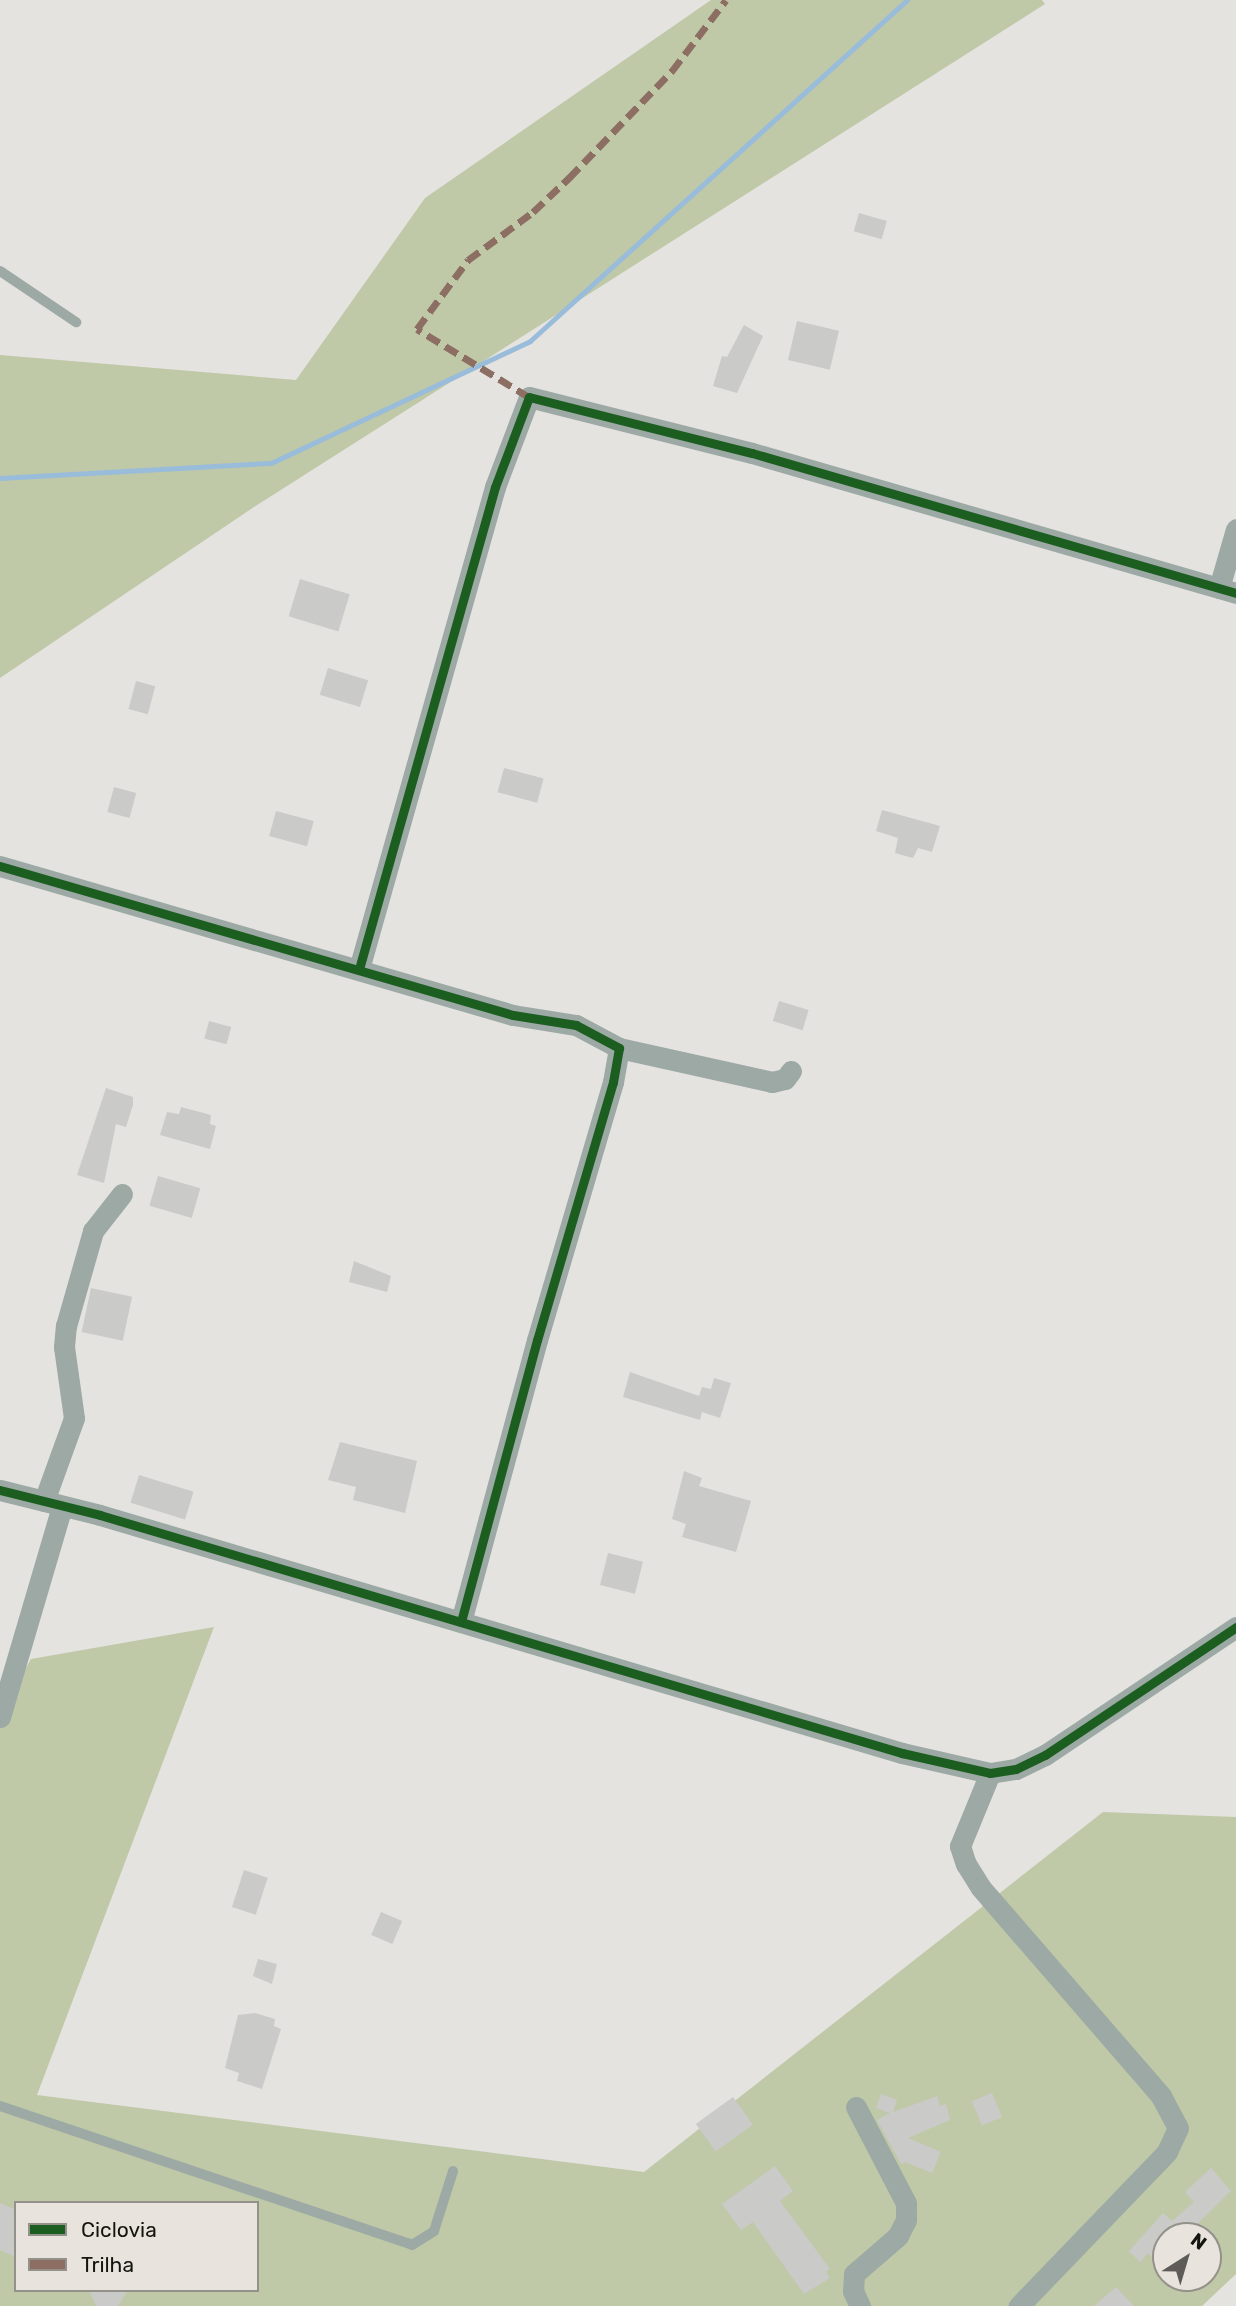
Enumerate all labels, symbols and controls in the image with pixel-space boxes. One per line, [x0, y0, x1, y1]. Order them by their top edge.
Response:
legend [14, 2201, 259, 2292]
text: Ciclovia [81, 2217, 157, 2242]
north arrow [1152, 2222, 1222, 2292]
text: N [1186, 2228, 1211, 2255]
text: Trilha [81, 2252, 134, 2277]

